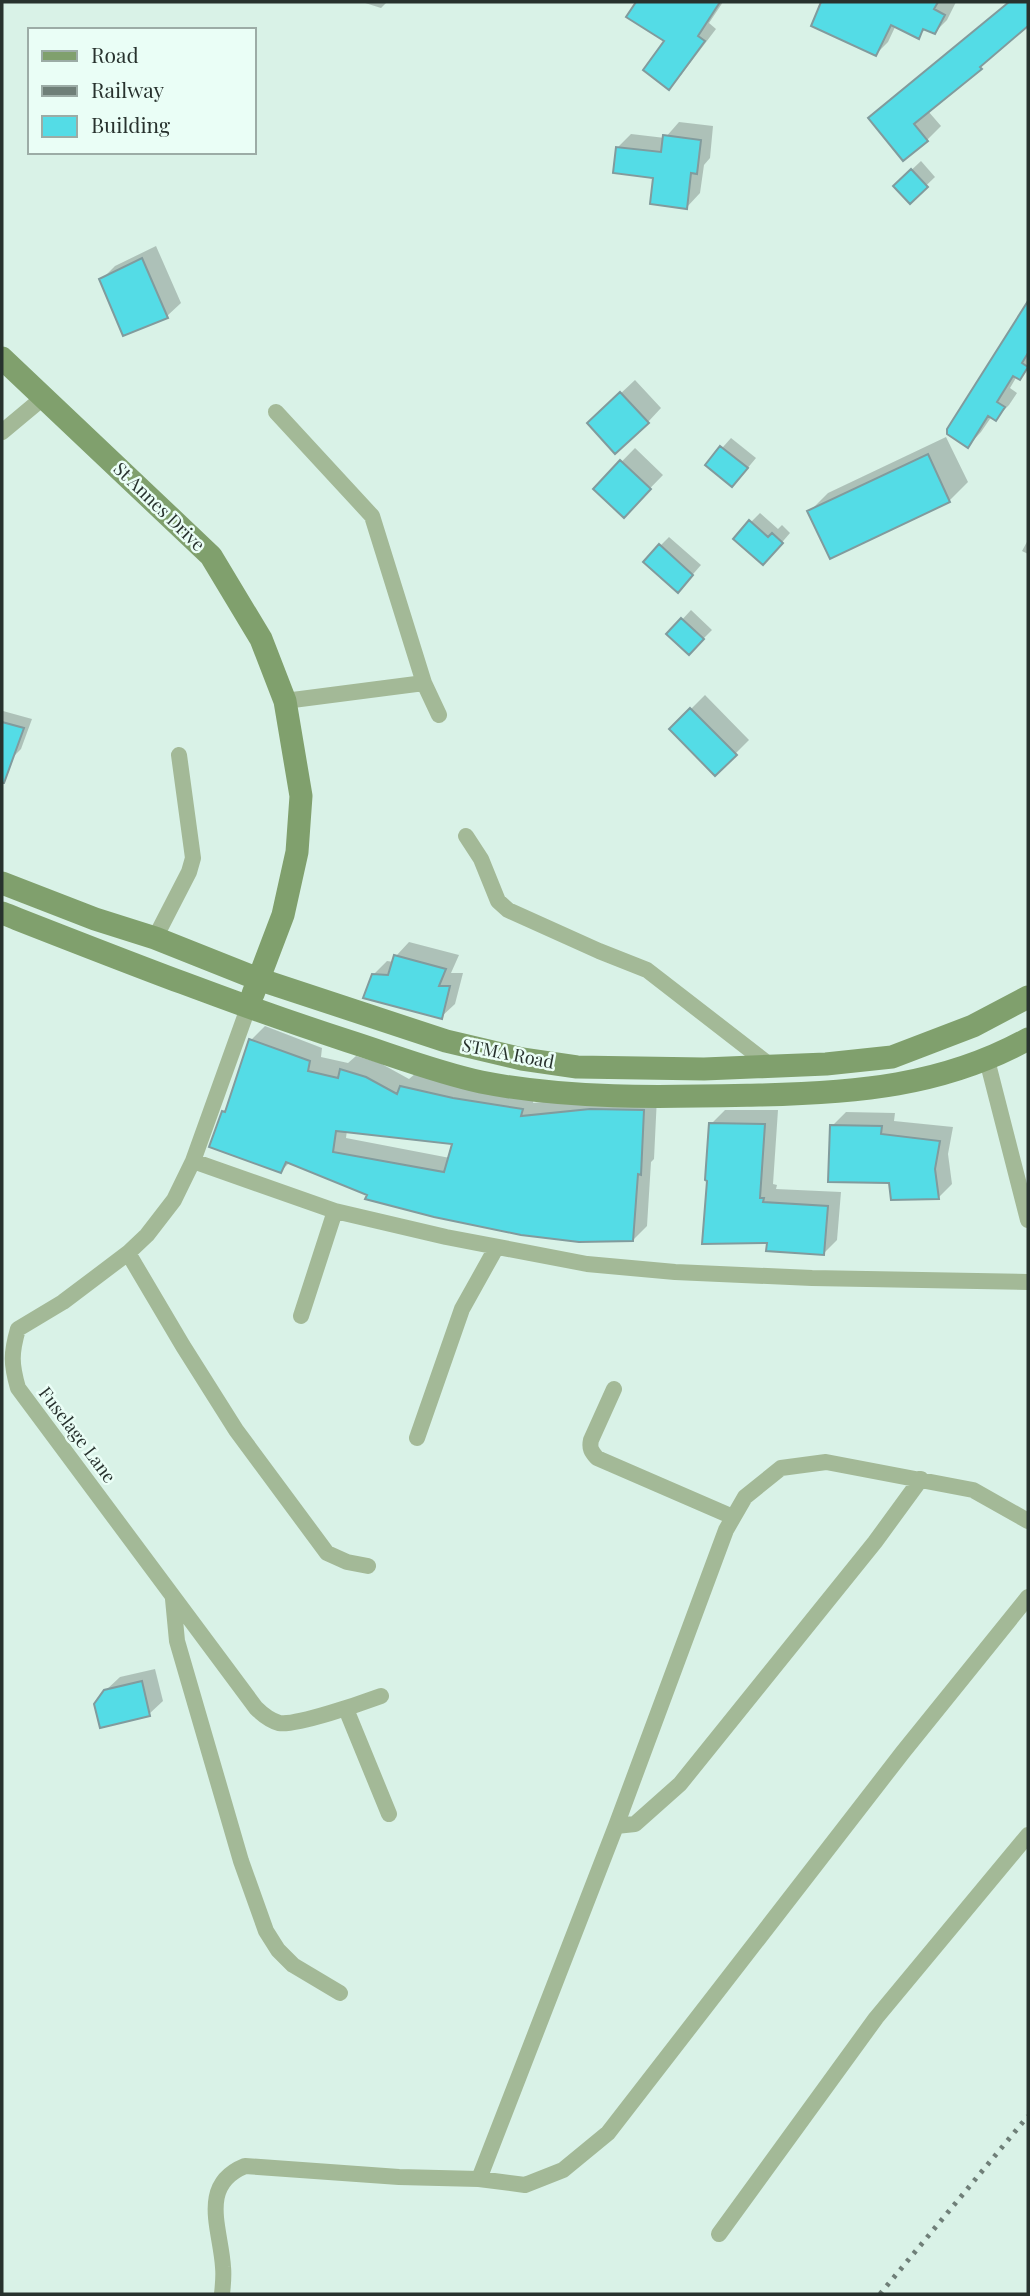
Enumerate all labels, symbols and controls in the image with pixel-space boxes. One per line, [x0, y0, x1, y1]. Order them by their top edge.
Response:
legend [28, 28, 256, 154]
text: Road [91, 40, 139, 68]
text: Railway [91, 75, 165, 103]
text: Building [91, 110, 170, 138]
street label: St Annes Drive [109, 457, 211, 556]
street label: STMA Road [460, 1032, 557, 1074]
street label: Fuselage Lane [34, 1382, 122, 1487]

